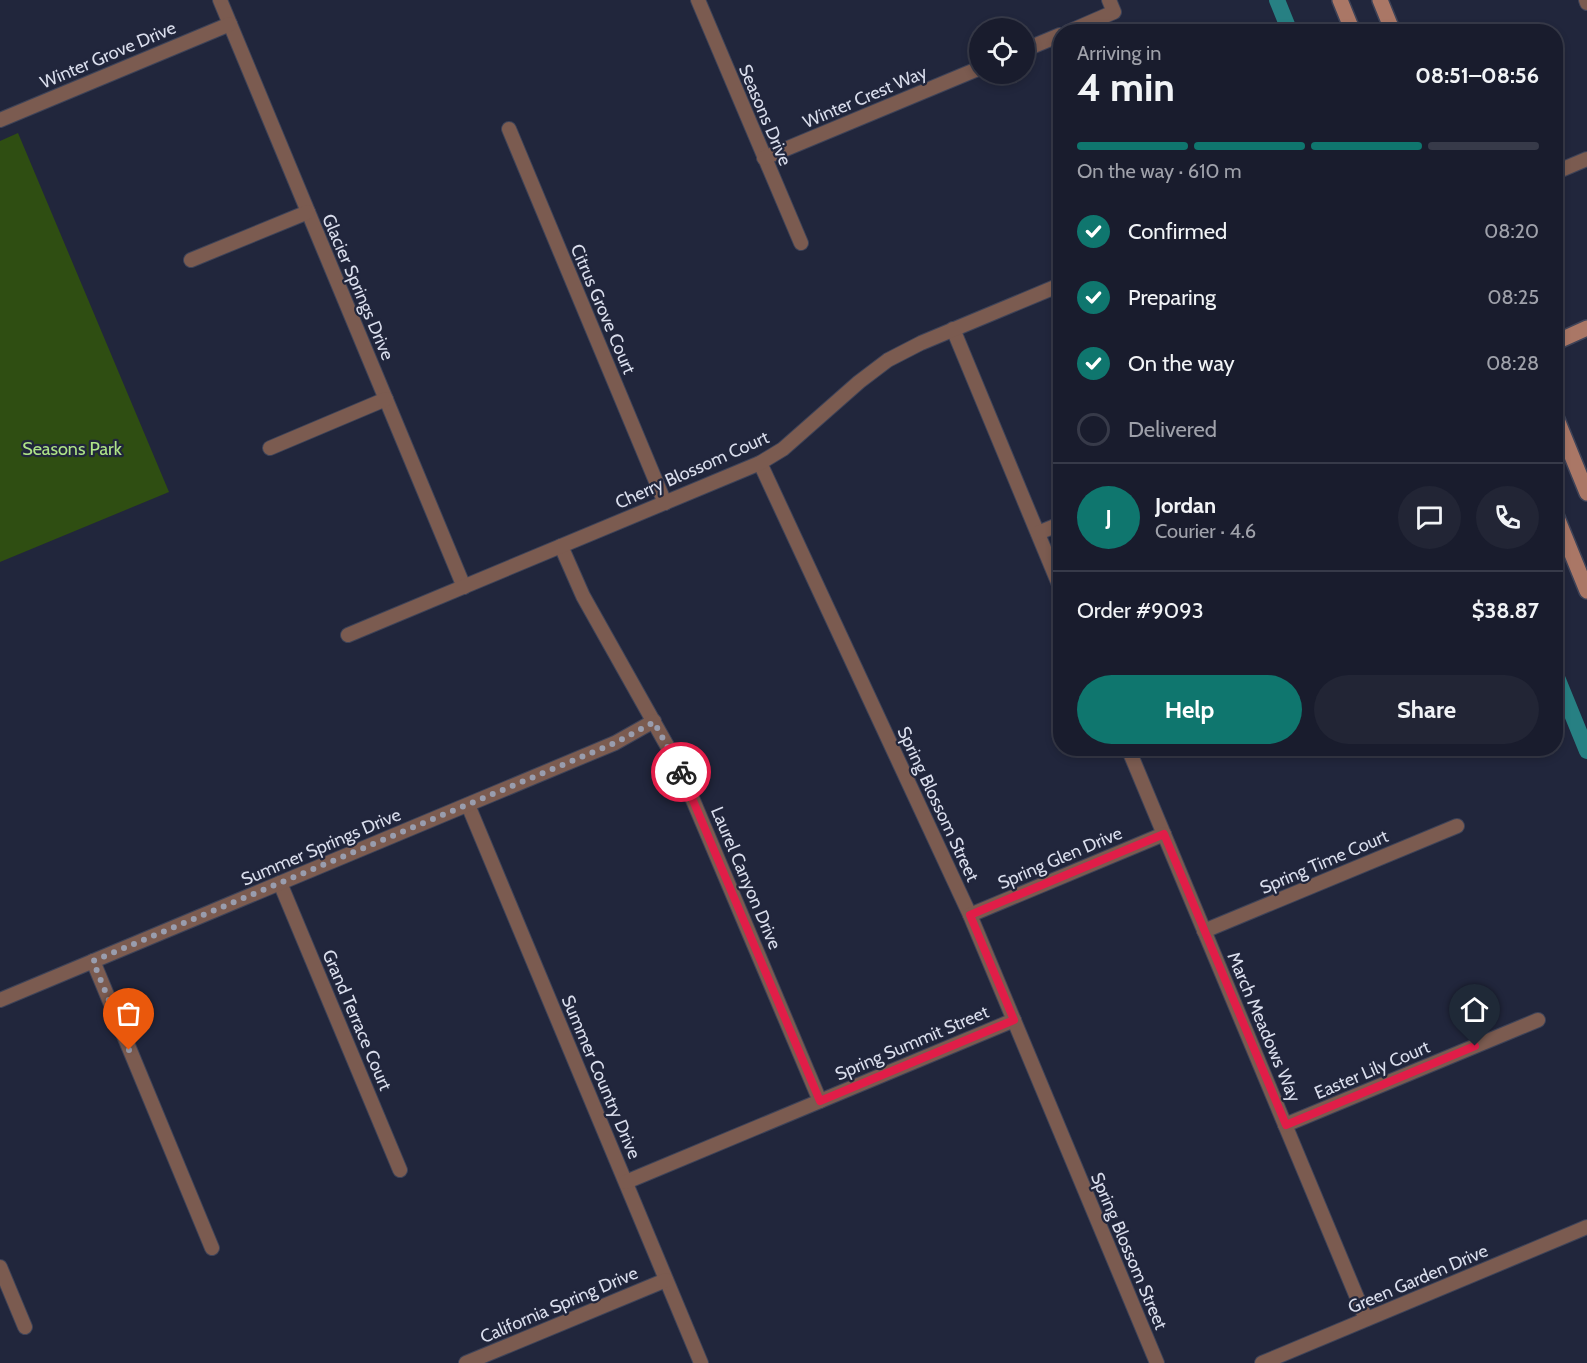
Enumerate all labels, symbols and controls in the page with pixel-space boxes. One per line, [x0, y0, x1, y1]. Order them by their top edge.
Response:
street label: Winter Grove Drive [37, 17, 179, 93]
map controls [969, 18, 1035, 84]
button: locate [969, 18, 1035, 84]
text: Arriving in [1077, 41, 1161, 65]
street label: Seasons Drive [734, 61, 796, 169]
street label: Winter Crest Way [800, 61, 930, 133]
text: 08:51–08:56 [1415, 62, 1539, 89]
text: 4 min [1077, 63, 1175, 111]
text: On the way · 610 m [1077, 159, 1241, 183]
street label: Glacier Springs Drive [317, 211, 399, 363]
icon: check [1077, 215, 1110, 248]
text: Confirmed [1128, 218, 1227, 245]
text: 08:20 [1484, 219, 1539, 243]
street label: Citrus Grove Court [566, 241, 640, 377]
icon: check [1077, 281, 1110, 314]
text: Preparing [1128, 284, 1216, 311]
text: 08:25 [1487, 285, 1539, 309]
icon: check [1077, 347, 1110, 380]
text: On the way [1128, 350, 1235, 377]
text: 08:28 [1486, 351, 1539, 375]
text: Delivered [1128, 416, 1217, 443]
street label: Cherry Blossom Court [612, 426, 772, 514]
park label: Seasons Park [22, 438, 123, 460]
button: chat [1398, 486, 1461, 549]
button: phone [1476, 486, 1539, 549]
text: Jordan [1155, 492, 1216, 519]
text: J [1105, 504, 1112, 531]
text: Courier · 4.6 [1155, 519, 1256, 543]
text: Order #9093 [1077, 597, 1204, 624]
text: $38.87 [1472, 597, 1539, 624]
button: Help [1077, 675, 1302, 744]
button: Share [1314, 675, 1539, 744]
street label: Spring Blossom Street [892, 723, 984, 885]
courier [651, 742, 711, 802]
icon: bike [665, 756, 698, 789]
street label: Summer Springs Drive [238, 803, 404, 891]
street label: Laurel Canyon Drive [706, 803, 786, 953]
street label: Spring Glen Drive [995, 822, 1125, 894]
street label: Spring Time Court [1257, 825, 1391, 899]
street label: Grand Terrace Court [317, 946, 397, 1094]
street label: March Meadows Way [1222, 949, 1306, 1105]
pin [1449, 984, 1500, 1046]
pin [103, 988, 154, 1050]
street label: Summer Country Drive [557, 992, 645, 1162]
icon: home [1458, 993, 1491, 1026]
icon: bag [112, 997, 145, 1030]
street label: Spring Summit Street [832, 1001, 992, 1085]
street label: Easter Lily Court [1311, 1036, 1433, 1104]
street label: Spring Blossom Street [1086, 1169, 1172, 1333]
street label: Green Garden Drive [1345, 1240, 1491, 1318]
street label: California Spring Drive [477, 1262, 641, 1348]

